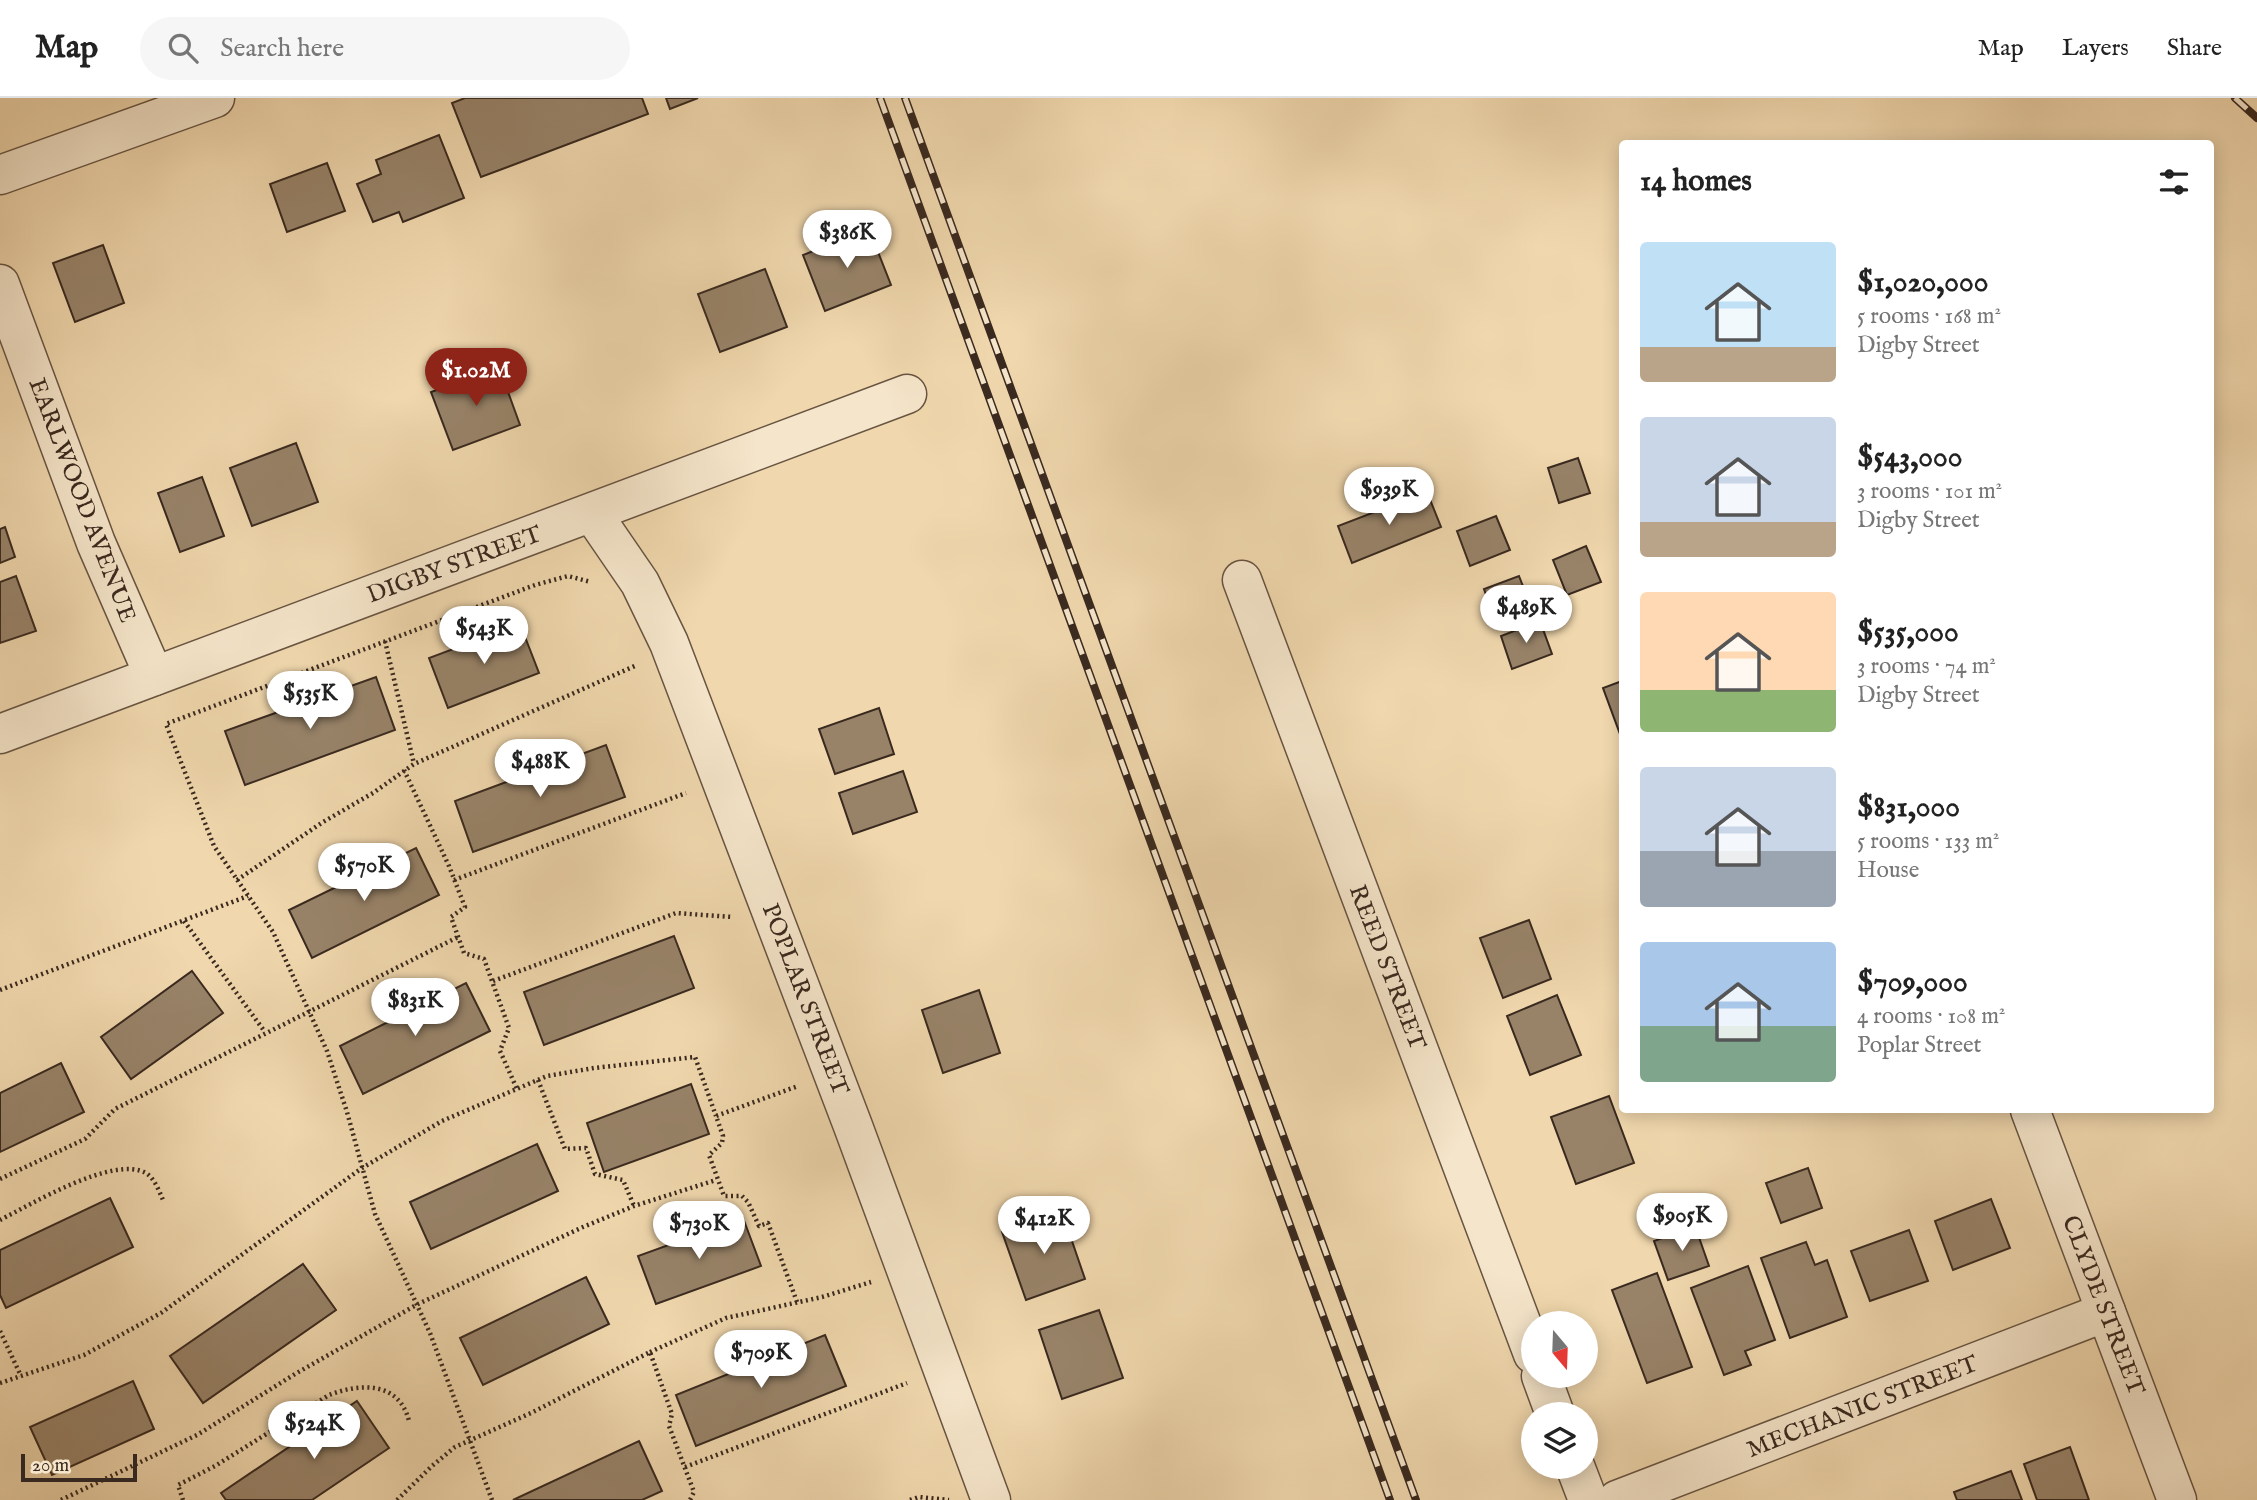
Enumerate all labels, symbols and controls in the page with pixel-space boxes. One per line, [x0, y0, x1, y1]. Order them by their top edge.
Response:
search box [140, 17, 630, 80]
text: Map [35, 27, 98, 69]
icon: search [164, 29, 202, 67]
text: Search here [220, 32, 344, 65]
text: Map [1978, 33, 2024, 64]
text: Layers [2062, 33, 2129, 64]
text: Share [2167, 33, 2222, 64]
text: 14 homes [1640, 163, 1752, 201]
icon: filters [2155, 163, 2193, 201]
pin: $386K [798, 211, 896, 270]
text: $386K [819, 218, 875, 247]
text: $1,020,000 [1857, 264, 1989, 302]
icon: home [1696, 270, 1780, 354]
text: 5 rooms · 168 m² [1857, 302, 2001, 331]
text: Digby Street [1857, 331, 1980, 360]
pin: $1.02M [419, 348, 533, 408]
text: $1.02M [441, 356, 511, 385]
street label: EARLWOOD AVENUE [21, 374, 143, 627]
text: $543,000 [1857, 439, 1962, 477]
icon: home [1696, 445, 1780, 529]
pin: $939K [1340, 468, 1438, 527]
text: $939K [1360, 475, 1418, 504]
text: 3 rooms · 101 m² [1857, 477, 2002, 506]
text: Digby Street [1857, 506, 1980, 535]
street label: DIGBY STREET [363, 519, 546, 611]
pin: $489K [1477, 586, 1575, 645]
text: $489K [1496, 593, 1556, 622]
pin: $543K [435, 606, 533, 666]
text: $543K [455, 614, 513, 643]
text: $535,000 [1857, 614, 1959, 652]
icon: home [1696, 620, 1780, 704]
text: 3 rooms · 74 m² [1857, 652, 1996, 681]
pin: $535K [261, 672, 359, 731]
text: $535K [283, 679, 337, 708]
text: Digby Street [1857, 681, 1980, 710]
pin: $488K [491, 740, 589, 799]
text: $488K [511, 747, 569, 776]
text: $831,000 [1857, 789, 1960, 827]
icon: home [1696, 795, 1780, 879]
text: 5 rooms · 133 m² [1857, 827, 2000, 856]
pin: $570K [315, 844, 413, 903]
text: $570K [334, 851, 394, 880]
text: House [1857, 856, 1919, 885]
street label: REED STREET [1341, 880, 1433, 1055]
street label: POPLAR STREET [754, 899, 856, 1100]
text: $709,000 [1857, 964, 1968, 1002]
icon: home [1696, 970, 1780, 1054]
pin: $831K [366, 978, 464, 1038]
text: $831K [387, 986, 443, 1015]
text: 4 rooms · 108 m² [1857, 1002, 2005, 1031]
text: Poplar Street [1857, 1031, 1981, 1060]
pin: $905K [1633, 1194, 1731, 1253]
pin: $412K [995, 1196, 1093, 1256]
text: $905K [1652, 1201, 1712, 1230]
pin: $730K [650, 1202, 748, 1261]
text: $412K [1014, 1204, 1074, 1233]
text: $730K [669, 1209, 729, 1238]
street label: CLYDE STREET [2054, 1211, 2151, 1400]
north arrow [1521, 1311, 1598, 1388]
map controls [1521, 1311, 1598, 1479]
pin: $709K [712, 1330, 810, 1390]
text: $709K [730, 1338, 792, 1367]
street label: MECHANIC STREET [1743, 1349, 1983, 1466]
pin: $524K [265, 1402, 363, 1461]
button: layers [1521, 1402, 1598, 1479]
text: $524K [284, 1409, 344, 1438]
scale bar [21, 1451, 136, 1483]
text: 20 m [32, 1454, 69, 1478]

